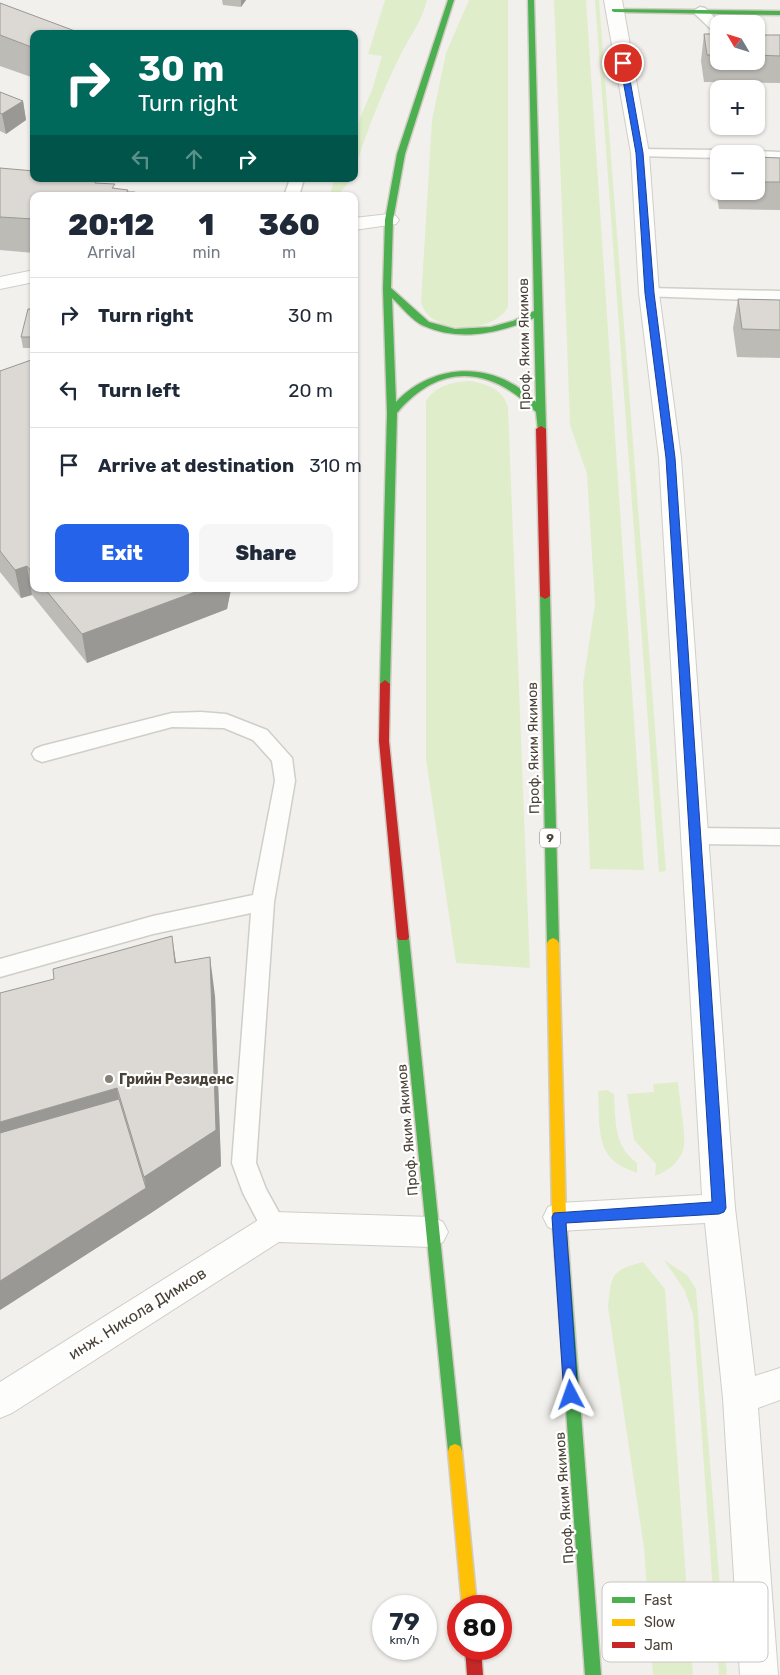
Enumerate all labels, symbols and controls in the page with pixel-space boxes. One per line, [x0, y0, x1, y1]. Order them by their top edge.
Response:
north arrow [710, 15, 765, 70]
map controls [710, 15, 765, 200]
pin [602, 42, 644, 84]
text: 30 m [138, 48, 224, 90]
icon: arrive [609, 49, 637, 77]
icon: right [55, 50, 120, 115]
button: + [710, 80, 765, 135]
text: Turn right [138, 90, 238, 117]
icon: left [127, 145, 155, 173]
icon: ahead [180, 145, 208, 173]
icon: right [233, 145, 261, 173]
button: − [710, 145, 765, 200]
text: 20:12 [68, 207, 155, 243]
text: 1 [199, 207, 214, 243]
text: 360 [258, 207, 320, 243]
text: Arrival [87, 243, 135, 262]
text: min [193, 243, 220, 262]
text: m [282, 243, 296, 262]
street label: Проф. Яким Якимов [515, 278, 534, 410]
icon: right [55, 301, 83, 329]
text: Turn right [98, 304, 193, 327]
text: 30 m [288, 304, 333, 327]
icon: left [55, 376, 83, 404]
text: Turn left [98, 379, 180, 402]
text: 20 m [288, 379, 333, 402]
icon: arrive [55, 451, 83, 479]
text: Arrive at destination [98, 454, 294, 477]
text: 310 m [309, 454, 362, 477]
button: Exit [55, 524, 189, 582]
button: Share [199, 524, 333, 582]
street label: Проф. Яким Якимов [524, 682, 543, 814]
road number: 9 [540, 828, 560, 848]
street label: Проф. Яким Якимов [393, 1063, 422, 1197]
place label: Грийн Резиденс [119, 1071, 234, 1088]
marker: Грийн Резиденс [103, 1073, 115, 1085]
street label: инж. Никола Димков [65, 1263, 210, 1364]
position arrow [544, 1368, 596, 1420]
street label: Проф. Яким Якимов [551, 1431, 578, 1564]
legend [602, 1582, 768, 1662]
text: Fast [644, 1592, 673, 1609]
speed limit sign: 80 [447, 1595, 512, 1660]
text: 79 [389, 1607, 420, 1636]
text: Slow [644, 1614, 675, 1631]
text: km/h [390, 1633, 419, 1647]
text: Jam [644, 1637, 673, 1654]

